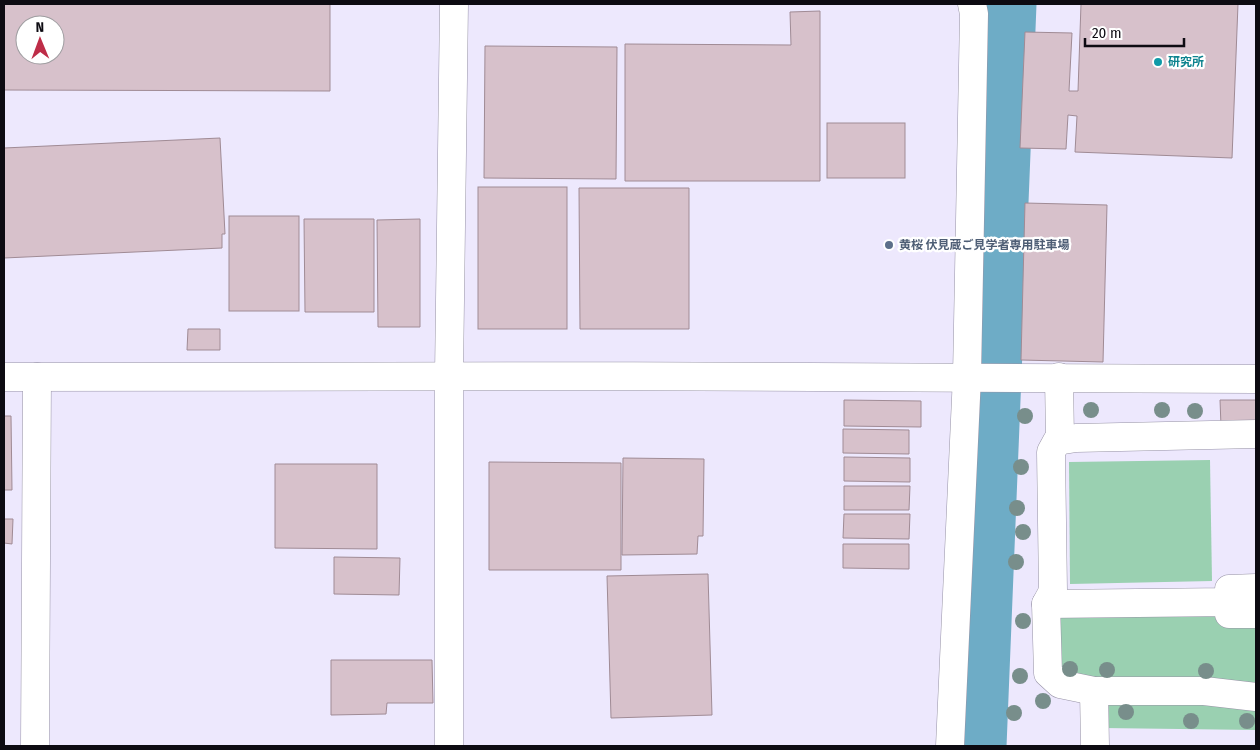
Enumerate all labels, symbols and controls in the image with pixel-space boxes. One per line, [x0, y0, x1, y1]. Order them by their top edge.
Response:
north arrow [15, 15, 65, 65]
scale bar [1085, 15, 1184, 47]
text: N [35, 19, 44, 36]
text: 20 m [1092, 24, 1122, 42]
place label: 研究所 [1168, 55, 1204, 69]
marker: 研究所 [1152, 56, 1164, 68]
place label: 黄桜 伏見蔵ご見学者専用駐車場 [899, 238, 1070, 252]
marker: 黄桜 伏見蔵ご見学者専用駐車場 [883, 239, 895, 251]

